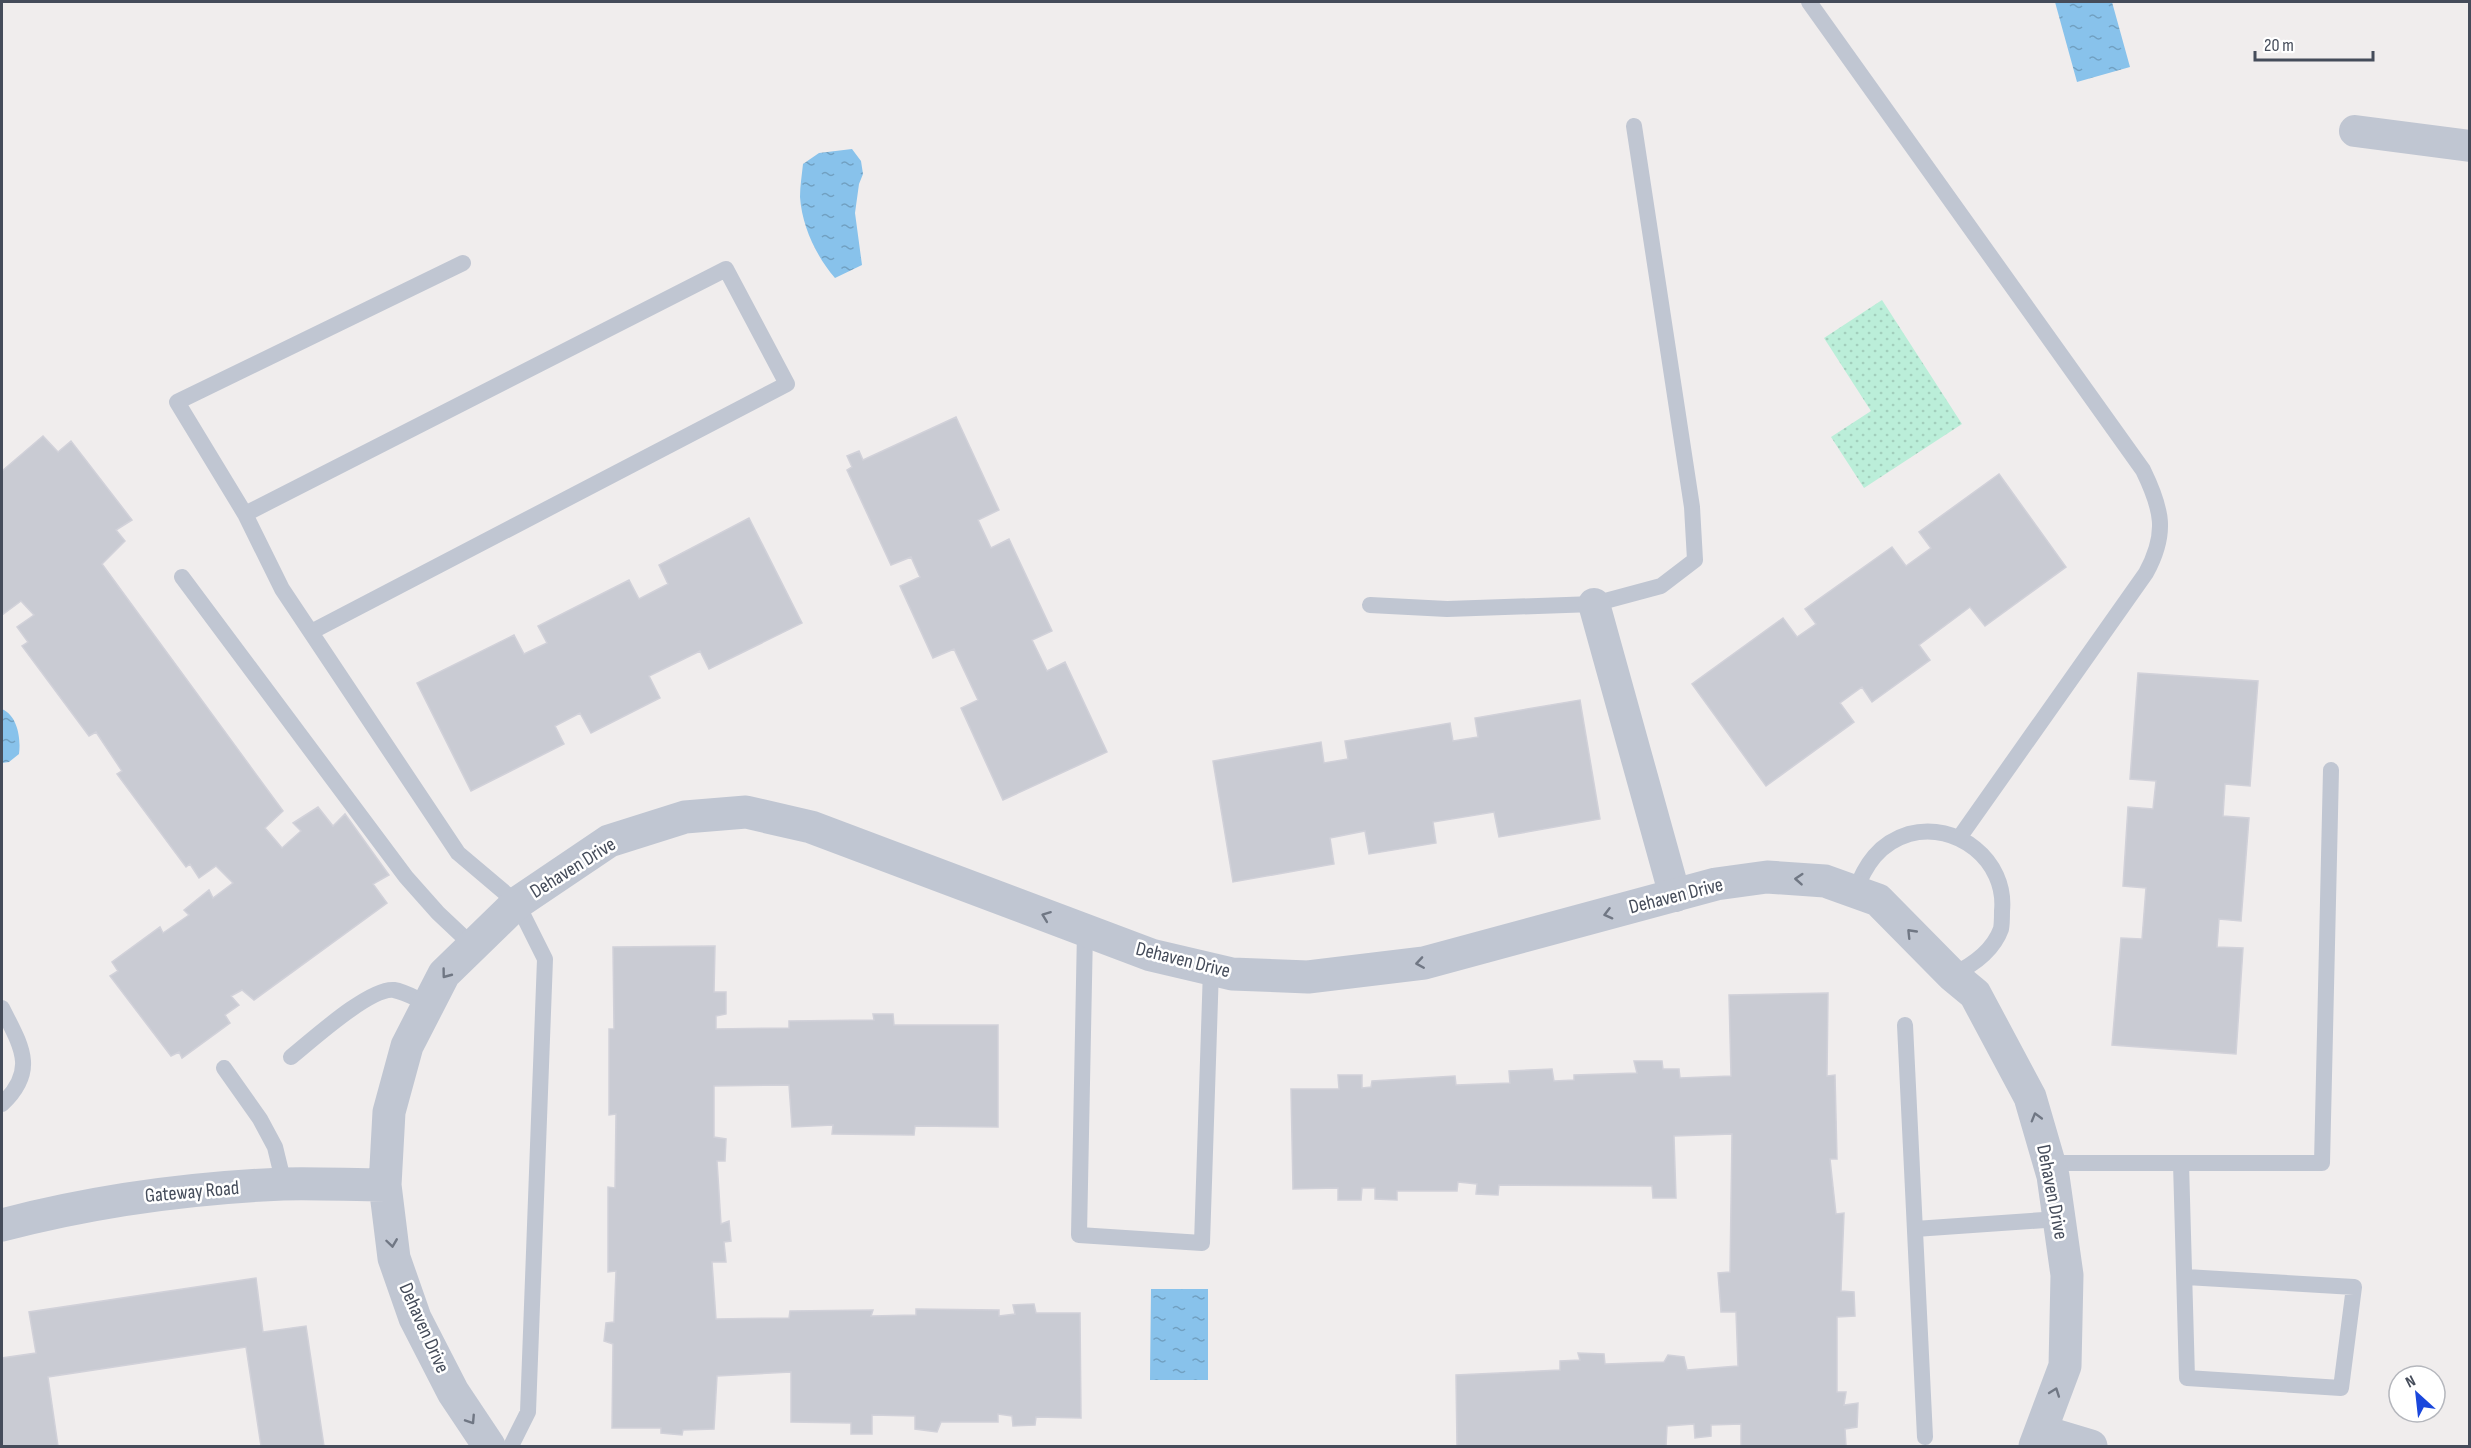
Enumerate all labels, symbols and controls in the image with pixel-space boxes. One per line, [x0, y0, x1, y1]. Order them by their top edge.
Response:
scale bar [2255, 24, 2374, 62]
text: 20 m [2264, 35, 2294, 56]
street label: Dehaven Drive [526, 832, 620, 904]
street label: Dehaven Drive [1626, 873, 1726, 919]
one-way arrow [1794, 873, 1803, 886]
one-way arrow [1604, 906, 1614, 919]
one-way arrow [1041, 910, 1052, 923]
one-way arrow [1907, 930, 1918, 940]
street label: Dehaven Drive [1133, 937, 1233, 983]
one-way arrow [1415, 956, 1425, 969]
one-way arrow [443, 967, 454, 978]
one-way arrow [2031, 1113, 2044, 1123]
street label: Dehaven Drive [2031, 1142, 2073, 1242]
street label: Gateway Road [144, 1176, 240, 1208]
one-way arrow [386, 1239, 398, 1248]
street label: Dehaven Drive [393, 1279, 455, 1377]
north arrow [2387, 1364, 2447, 1424]
text: N [2403, 1372, 2419, 1392]
one-way arrow [2048, 1387, 2061, 1397]
one-way arrow [464, 1413, 475, 1424]

